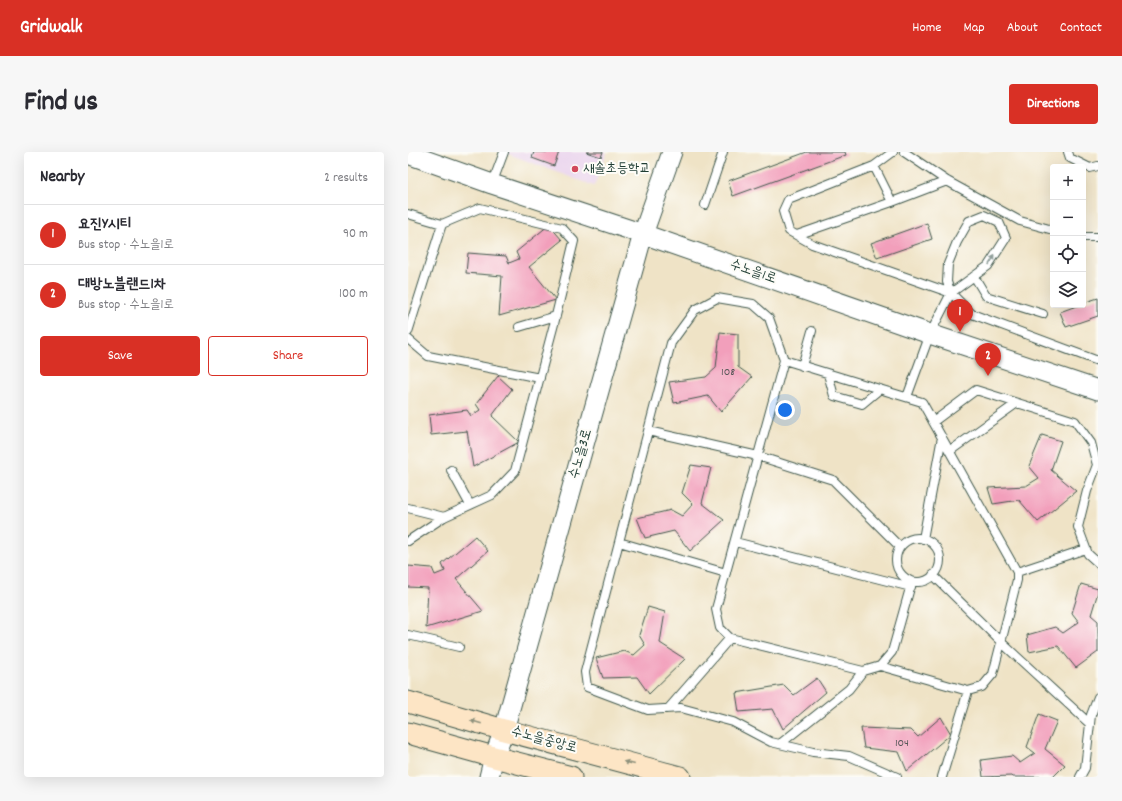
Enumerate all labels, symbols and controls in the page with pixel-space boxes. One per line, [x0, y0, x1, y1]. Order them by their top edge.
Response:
text: Gridwalk [20, 15, 83, 42]
text: Home [912, 18, 941, 38]
text: Map [963, 18, 985, 38]
text: About [1007, 18, 1038, 38]
text: Contact [1060, 18, 1102, 38]
text: Find us [24, 84, 98, 124]
button: Directions [1009, 84, 1098, 124]
place label: 새솔초등학교 [583, 159, 651, 179]
marker: 새솔초등학교 [570, 164, 580, 174]
map controls [1050, 164, 1086, 308]
button: + [1050, 164, 1086, 200]
text: Nearby [40, 166, 84, 190]
text: 2 results [324, 169, 368, 188]
button: − [1050, 200, 1086, 236]
text: 요진Y시티 [78, 214, 132, 236]
text: 1 [52, 225, 54, 244]
text: 90 m [343, 225, 368, 244]
text: Bus stop · 수노을1로 [78, 236, 174, 255]
button: locate [1050, 236, 1086, 272]
street label: 수노을1로 [727, 255, 779, 289]
one-way arrow [988, 255, 996, 266]
button: layers [1050, 272, 1086, 308]
text: 대방노블랜드1차 [78, 274, 166, 296]
text: 2 [50, 285, 56, 304]
text: 100 m [339, 285, 368, 304]
text: Bus stop · 수노을1로 [78, 296, 174, 315]
pin: 1 [947, 299, 973, 332]
button: Save [40, 336, 200, 376]
button: Share [208, 336, 368, 376]
pin: 2 [975, 343, 1001, 376]
house number: 108 [721, 364, 735, 381]
your location [775, 400, 795, 420]
street label: 수노을3로 [564, 427, 598, 481]
one-way arrow [470, 719, 482, 725]
street label: 수노을중앙로 [509, 722, 579, 758]
house number: 104 [895, 735, 909, 752]
one-way arrow [623, 760, 635, 766]

